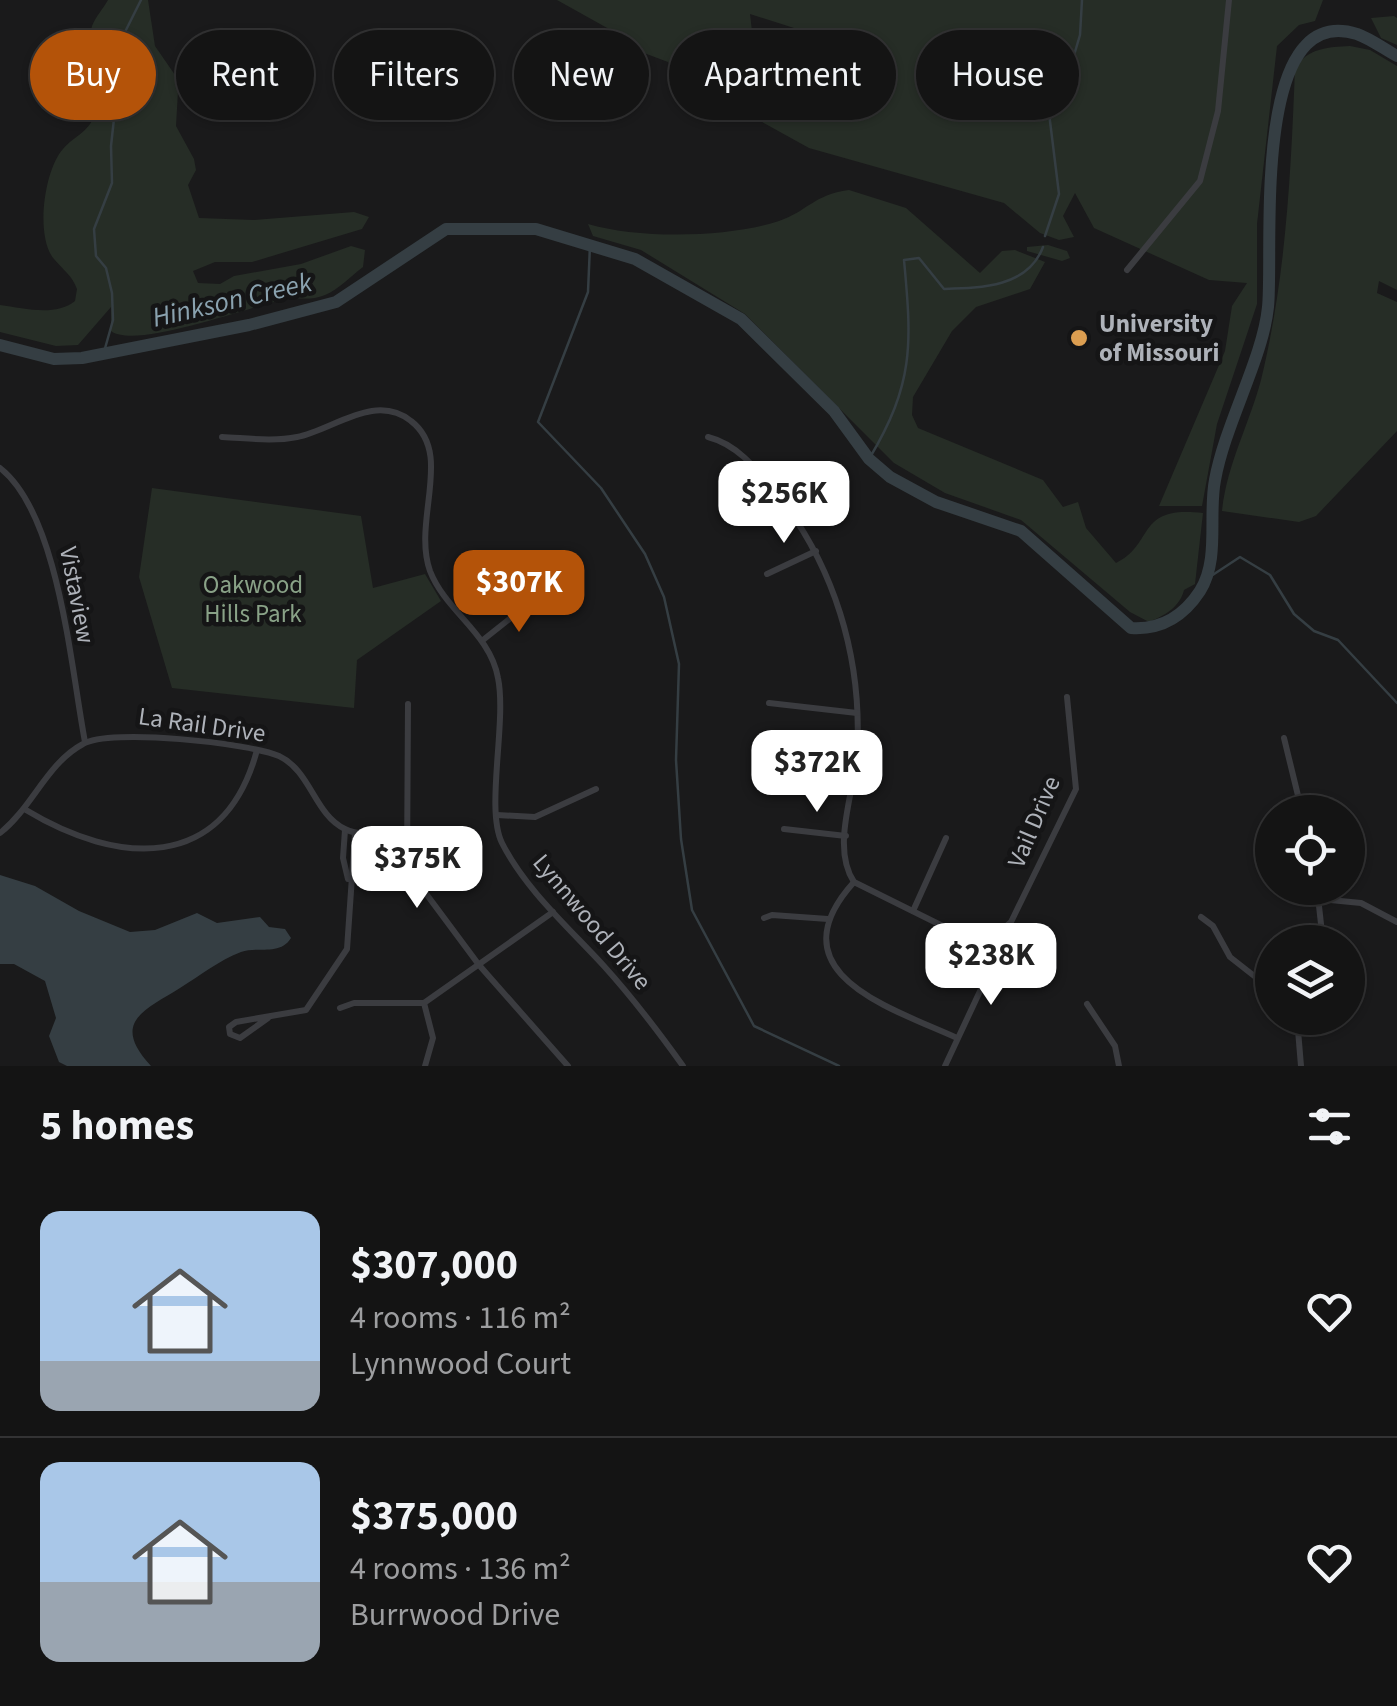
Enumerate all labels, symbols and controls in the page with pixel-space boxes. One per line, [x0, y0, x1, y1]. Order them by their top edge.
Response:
chip: Buy [30, 30, 156, 120]
chip: Rent [176, 30, 314, 120]
chip: Filters [334, 30, 494, 120]
chip: New [514, 30, 649, 120]
chip: Apartment [669, 30, 896, 120]
chip: House [916, 30, 1079, 120]
water label: Hinkson Creek [148, 262, 317, 338]
place label: University of Missouri [1099, 306, 1219, 371]
marker: University of Missouri [1068, 327, 1090, 349]
pin: $256K [714, 461, 854, 546]
text: $256K [740, 470, 828, 516]
street label: Vistaview [50, 544, 104, 646]
pin: $307K [449, 550, 589, 635]
text: $307K [475, 559, 563, 605]
park label: Oakwood Hills Park [203, 567, 303, 632]
street label: La Rail Drive [136, 698, 268, 752]
pin: $372K [747, 730, 887, 815]
text: $372K [773, 739, 861, 785]
street label: Vail Drive [999, 770, 1069, 874]
map controls [1255, 795, 1365, 1035]
button: locate [1255, 795, 1365, 905]
pin: $375K [347, 826, 487, 911]
text: $375K [373, 835, 461, 881]
street label: Lynnwood Drive [524, 846, 660, 998]
pin: $238K [921, 923, 1061, 1008]
button: layers [1255, 925, 1365, 1035]
text: $238K [947, 932, 1035, 978]
text: 5 homes [40, 1096, 194, 1156]
icon: filters [1302, 1099, 1357, 1154]
text: $307,000 [350, 1235, 518, 1295]
icon: home [120, 1251, 240, 1371]
icon: heart [1302, 1284, 1357, 1339]
text: 4 rooms · 116 m² [350, 1295, 571, 1341]
text: Lynnwood Court [350, 1341, 571, 1387]
text: $375,000 [350, 1486, 518, 1546]
icon: home [120, 1502, 240, 1622]
icon: heart [1302, 1535, 1357, 1590]
text: 4 rooms · 136 m² [350, 1546, 571, 1592]
text: Burrwood Drive [350, 1592, 560, 1638]

